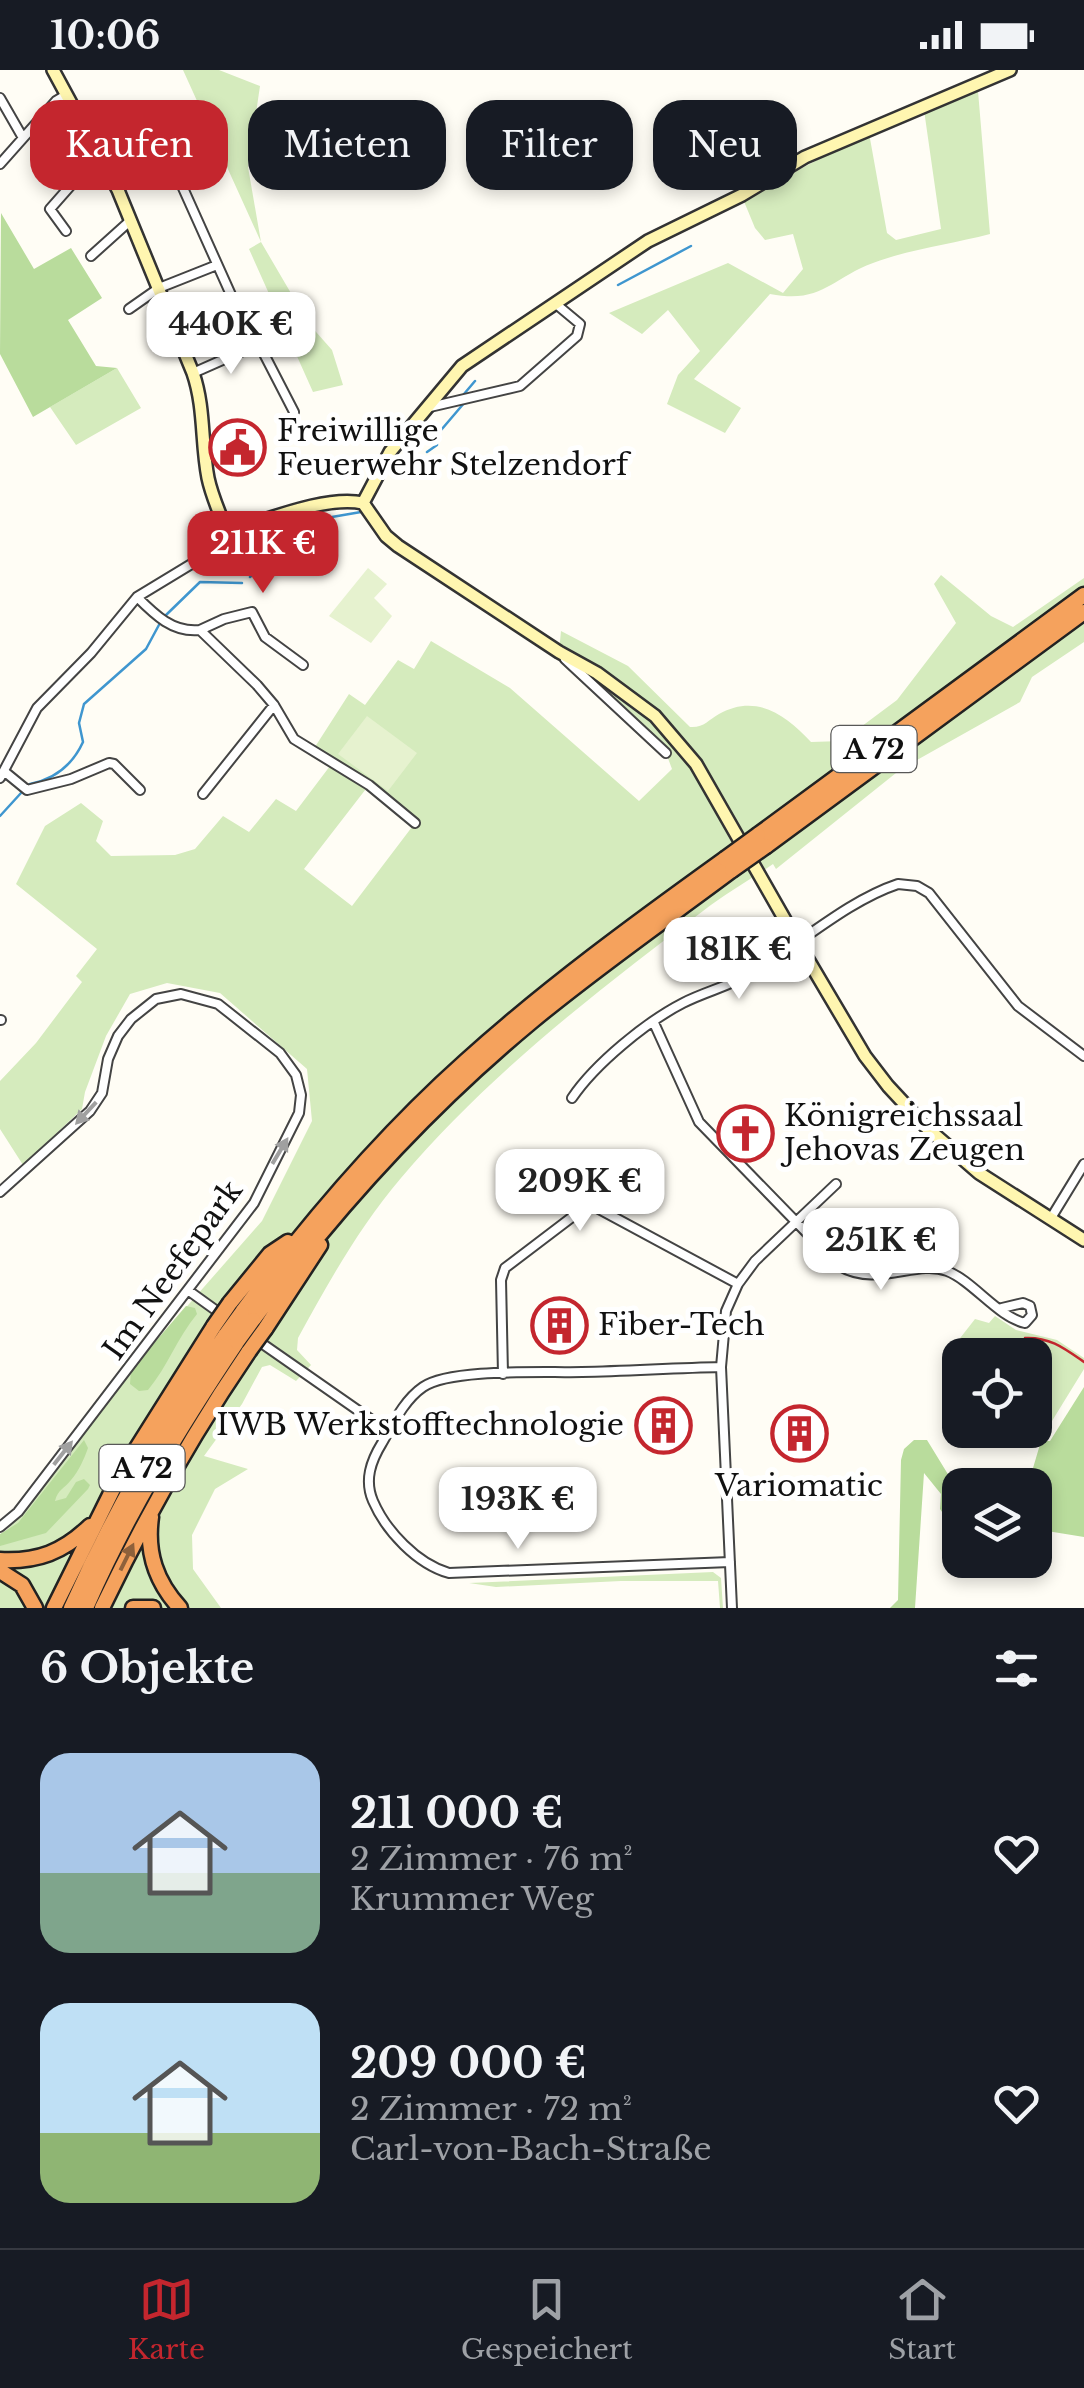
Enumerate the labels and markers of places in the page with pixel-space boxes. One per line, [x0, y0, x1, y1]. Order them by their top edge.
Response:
pin: 440K € [150, 292, 312, 377]
place label: Freiwillige Feuerwehr Stelzendorf [277, 412, 632, 483]
public building icon: Freiwillige Feuerwehr Stelzendorf [208, 418, 268, 478]
pin: 211K € [182, 511, 344, 596]
pin: 181K € [658, 917, 820, 1002]
place label: Königreichssaal Jehovas Zeugen [780, 1097, 1025, 1168]
church icon: Königreichssaal Jehovas Zeugen [715, 1103, 775, 1163]
pin: 209K € [499, 1149, 661, 1234]
pin: 251K € [800, 1208, 962, 1293]
building icon: Fiber-Tech [529, 1295, 589, 1355]
place label: Fiber-Tech [598, 1306, 765, 1343]
building icon: IWB Werkstofftechnologie [633, 1395, 693, 1455]
building icon: Variomatic [769, 1403, 829, 1463]
place label: IWB Werkstofftechnologie [216, 1406, 624, 1443]
pin: 193K € [437, 1467, 599, 1552]
place label: Variomatic [714, 1467, 883, 1504]

